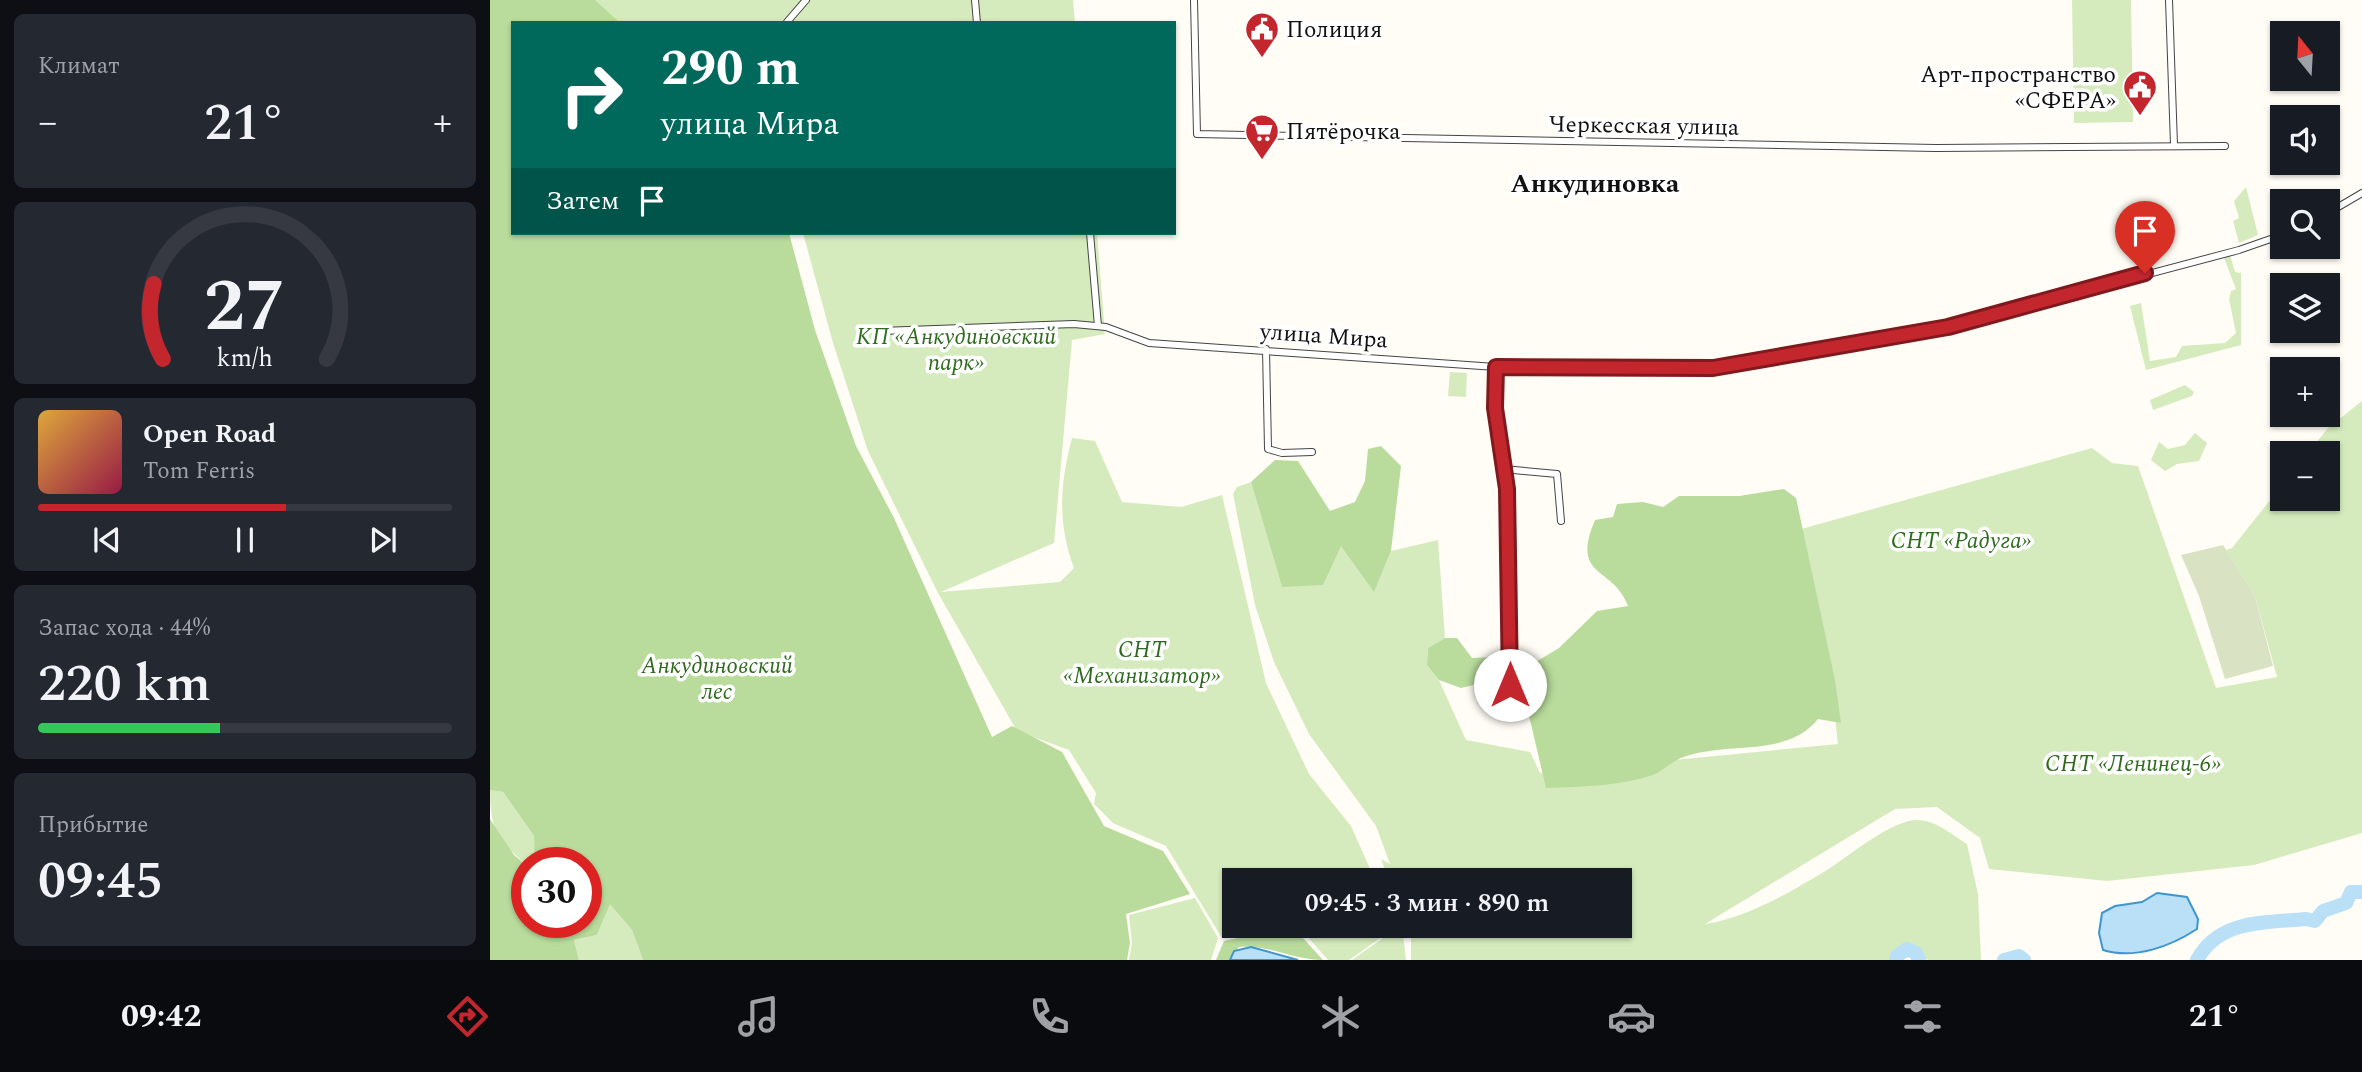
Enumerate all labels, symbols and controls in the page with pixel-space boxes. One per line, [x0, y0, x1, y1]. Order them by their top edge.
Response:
public building icon: Полиция [1243, 10, 1281, 59]
place label: Полиция [1286, 13, 1382, 48]
north arrow [2270, 21, 2340, 91]
map controls [2270, 21, 2340, 511]
text: 290 m [661, 32, 800, 107]
text: Климат [38, 49, 120, 84]
icon: right [546, 49, 637, 140]
place label: Арт-пространство «СФЕРА» [1920, 58, 2116, 119]
public building icon: Арт-пространство «СФЕРА» [2121, 68, 2159, 117]
text: 21° [204, 84, 286, 163]
text: − [38, 94, 57, 152]
text: + [433, 94, 452, 152]
text: улица Мира [661, 100, 839, 149]
button: sound [2270, 105, 2340, 175]
street label: Черкесская улица [1549, 107, 1739, 146]
supermarket icon: Пятёрочка [1243, 112, 1281, 161]
place label: Пятёрочка [1286, 115, 1401, 150]
district label: Анкудиновка [1511, 164, 1680, 204]
text: Затем [546, 181, 619, 221]
icon: arrive [633, 182, 671, 220]
button: search [2270, 189, 2340, 259]
pin [2115, 201, 2175, 273]
icon: arrive [2126, 212, 2164, 250]
text: 27 [204, 252, 286, 363]
button: layers [2270, 273, 2340, 343]
street label: улица Мира [1258, 315, 1389, 358]
park label: КП «Анкудиновский парк» [856, 320, 1056, 381]
text: km/h [217, 339, 273, 377]
button: + [2270, 357, 2340, 427]
text: Open Road [143, 414, 276, 454]
button: − [2270, 441, 2340, 511]
text: Tom Ferris [143, 454, 255, 489]
icon: previous [88, 521, 126, 559]
icon: pause [226, 521, 264, 559]
icon: next [364, 521, 402, 559]
park label: СНТ «Радуга» [1891, 524, 2032, 559]
text: Запас хода · 44% [38, 611, 210, 646]
park label: СНТ «Механизатор» [1064, 633, 1221, 694]
text: 220 km [38, 645, 211, 724]
position arrow [1473, 648, 1547, 722]
park label: Анкудиновский лес [640, 649, 793, 710]
park label: СНТ «Ленинец-6» [2045, 747, 2221, 782]
text: Прибытие [38, 808, 149, 843]
text: 09:45 [38, 842, 163, 921]
speed limit sign: 30 [511, 847, 602, 938]
text: 09:45 · 3 мин · 890 m [1305, 883, 1549, 923]
text: 09:42 [121, 992, 201, 1041]
icon: directions [443, 992, 492, 1041]
icon: music [734, 992, 783, 1041]
icon: phone [1025, 992, 1074, 1041]
icon: climate [1316, 992, 1365, 1041]
icon: car [1607, 992, 1656, 1041]
icon: filters [1898, 992, 1947, 1041]
text: 21° [2189, 992, 2241, 1041]

